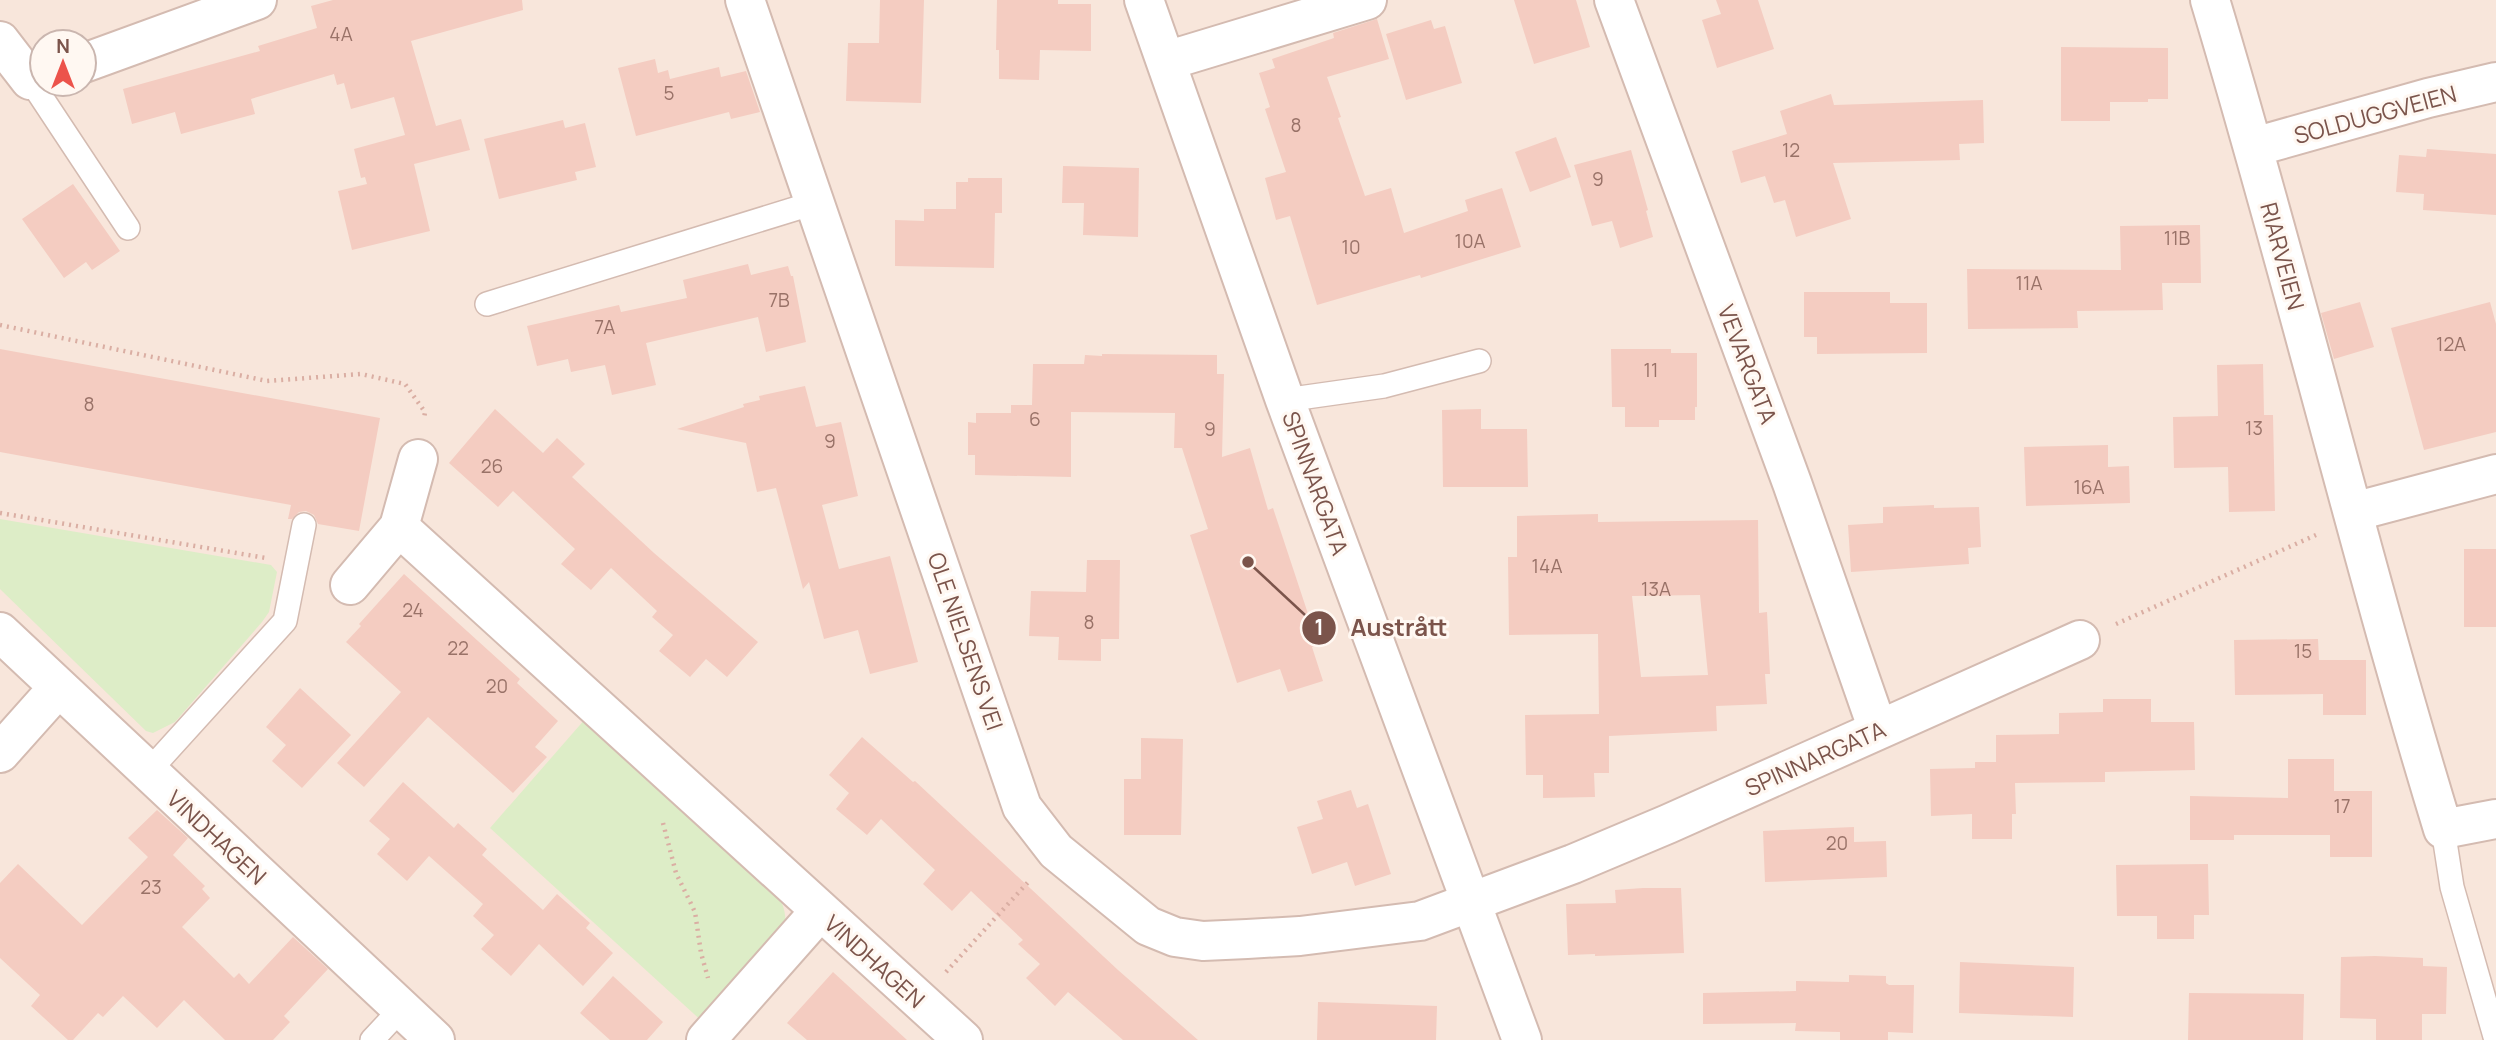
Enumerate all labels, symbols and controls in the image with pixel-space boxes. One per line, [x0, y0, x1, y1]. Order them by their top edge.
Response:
house number: 4A [329, 21, 353, 47]
north arrow [28, 28, 98, 98]
text: N [56, 33, 70, 59]
street label: SOLDUGGVEIEN [2290, 77, 2460, 151]
house number: 5 [664, 80, 675, 106]
house number: 8 [1290, 112, 1302, 138]
house number: 12 [1782, 137, 1800, 163]
house number: 9 [1592, 166, 1604, 192]
street label: RIARVEIEN [2253, 199, 2313, 313]
house number: 11B [2164, 225, 2191, 251]
house number: 10A [1454, 228, 1486, 254]
house number: 10 [1341, 234, 1361, 260]
house number: 11A [2016, 270, 2042, 296]
house number: 7B [768, 287, 790, 313]
street label: VEVARGATA [1711, 300, 1786, 429]
house number: 7A [595, 314, 615, 340]
house number: 12A [2436, 331, 2466, 357]
house number: 11 [1644, 357, 1658, 383]
house number: 8 [83, 391, 95, 417]
house number: 6 [1029, 406, 1041, 432]
street label: SPINNARGATA [1275, 407, 1357, 560]
house number: 13 [2245, 415, 2263, 441]
house number: 9 [1204, 416, 1216, 442]
house number: 9 [824, 428, 836, 454]
house number: 26 [481, 453, 503, 479]
house number: 16A [2073, 474, 2105, 500]
street label: OLE NIELSENS VEI [921, 548, 1011, 734]
house number: 14A [1532, 553, 1562, 579]
house number: 13A [1641, 576, 1671, 602]
house number: 24 [402, 597, 424, 623]
callout: Austrått [1301, 605, 1461, 650]
house number: 8 [1083, 609, 1095, 635]
text: Austrått [1351, 610, 1447, 643]
text: 1 [1314, 613, 1324, 641]
house number: 22 [447, 635, 469, 661]
house number: 15 [2294, 638, 2312, 664]
house number: 20 [486, 673, 508, 699]
street label: SPINNARGATA [1740, 713, 1891, 803]
street label: VINDHAGEN [160, 783, 274, 891]
house number: 17 [2334, 793, 2350, 819]
house number: 20 [1826, 830, 1848, 856]
house number: 23 [140, 874, 162, 900]
street label: VINDHAGEN [818, 907, 932, 1015]

